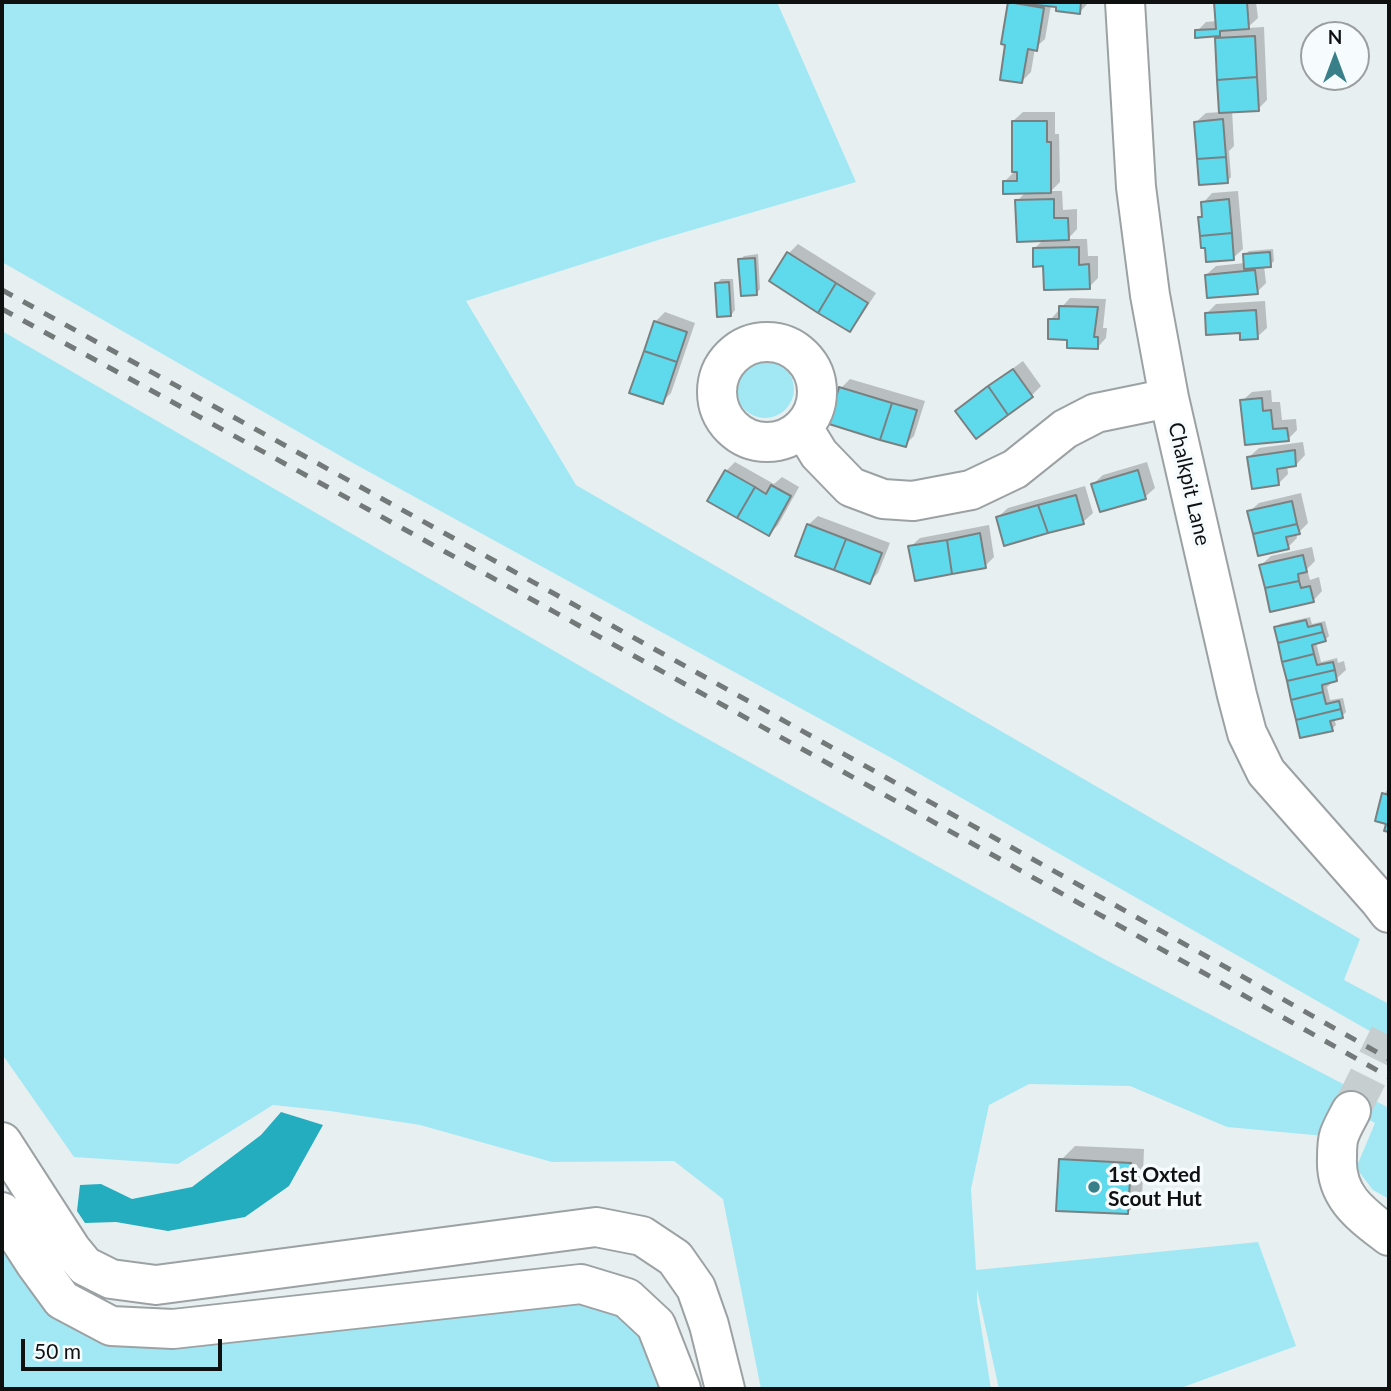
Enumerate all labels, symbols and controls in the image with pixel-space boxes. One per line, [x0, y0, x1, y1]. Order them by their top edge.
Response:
north arrow [1300, 21, 1370, 91]
text: N [1328, 25, 1342, 48]
street label: Chalkpit Lane [1163, 420, 1215, 548]
place label: 1st Oxted Scout Hut [1108, 1162, 1202, 1212]
marker: 1st Oxted Scout Hut [1086, 1179, 1102, 1195]
scale bar [24, 1324, 226, 1368]
text: 50 m [34, 1338, 81, 1363]

